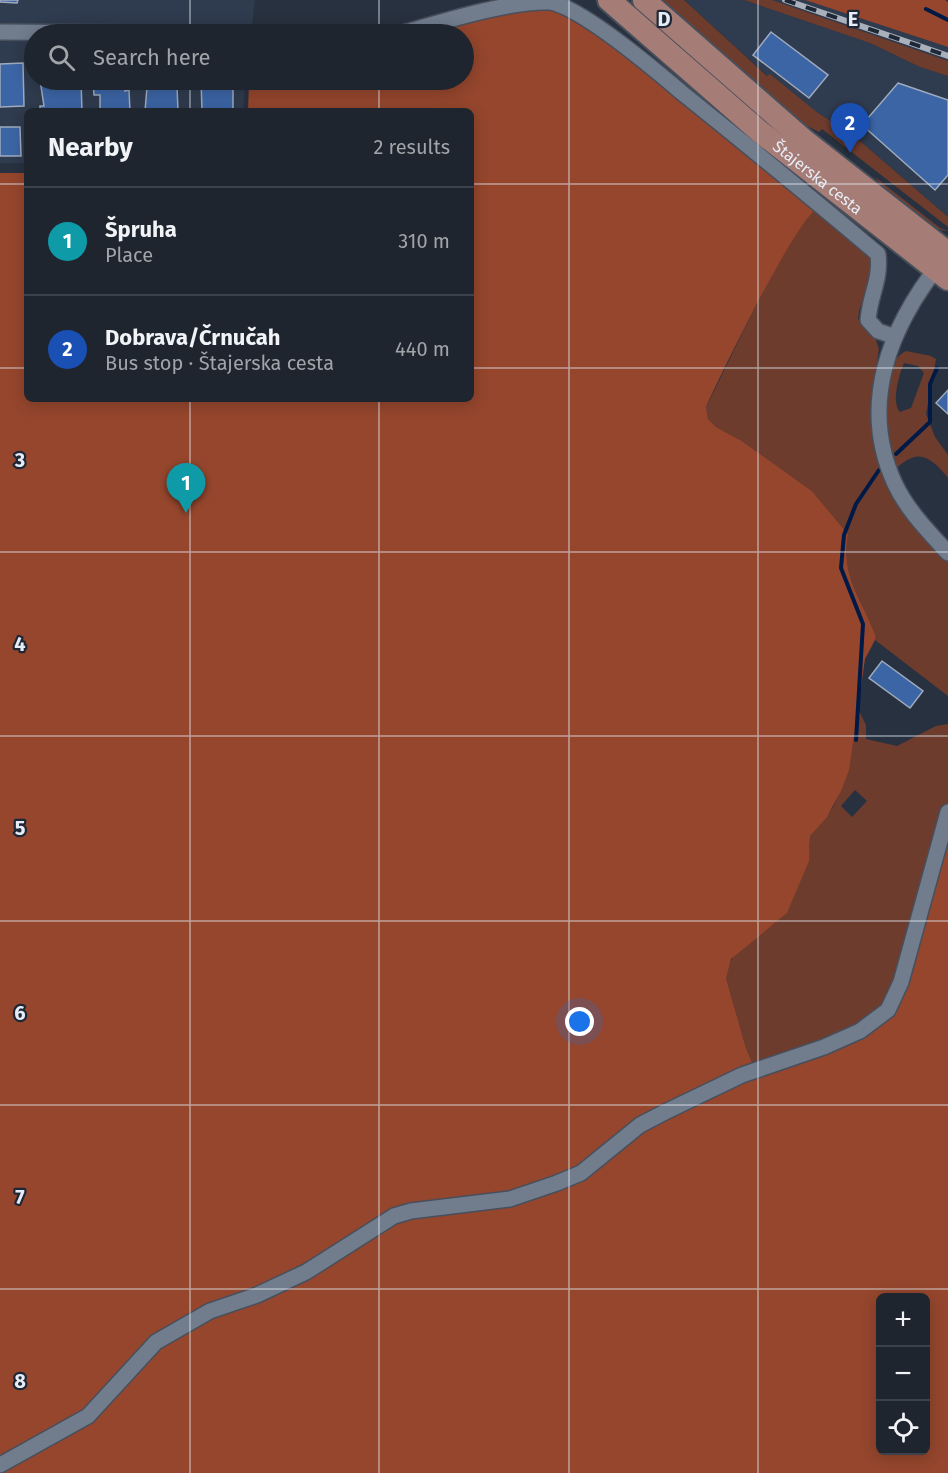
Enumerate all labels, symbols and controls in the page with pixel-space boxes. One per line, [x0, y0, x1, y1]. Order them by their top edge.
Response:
text: D [657, 7, 671, 31]
text: E [848, 7, 858, 31]
search box [24, 24, 474, 90]
icon: search [45, 41, 78, 74]
text: Search here [93, 44, 211, 71]
pin: 2 [830, 104, 870, 153]
text: Nearby [48, 132, 133, 163]
text: 2 results [373, 135, 450, 159]
street label: Štajerska cesta [769, 135, 866, 218]
text: Špruha [105, 216, 177, 243]
text: 1 [63, 229, 72, 253]
text: 310 m [398, 229, 450, 253]
text: Place [105, 243, 153, 267]
text: Dobrava/Črnučah [105, 324, 281, 351]
text: 2 [62, 337, 73, 361]
text: 440 m [395, 337, 450, 361]
text: Bus stop · Štajerska cesta [105, 351, 334, 375]
text: 3 [14, 448, 25, 472]
pin: 1 [166, 464, 206, 513]
text: 4 [14, 632, 26, 656]
text: 5 [15, 816, 26, 840]
text: 6 [14, 1001, 26, 1025]
your location [565, 1007, 594, 1036]
text: 7 [15, 1185, 25, 1209]
map controls [876, 1293, 930, 1455]
button: + [876, 1293, 930, 1347]
button: − [876, 1347, 930, 1401]
text: 8 [14, 1369, 26, 1393]
button: locate [876, 1401, 930, 1455]

